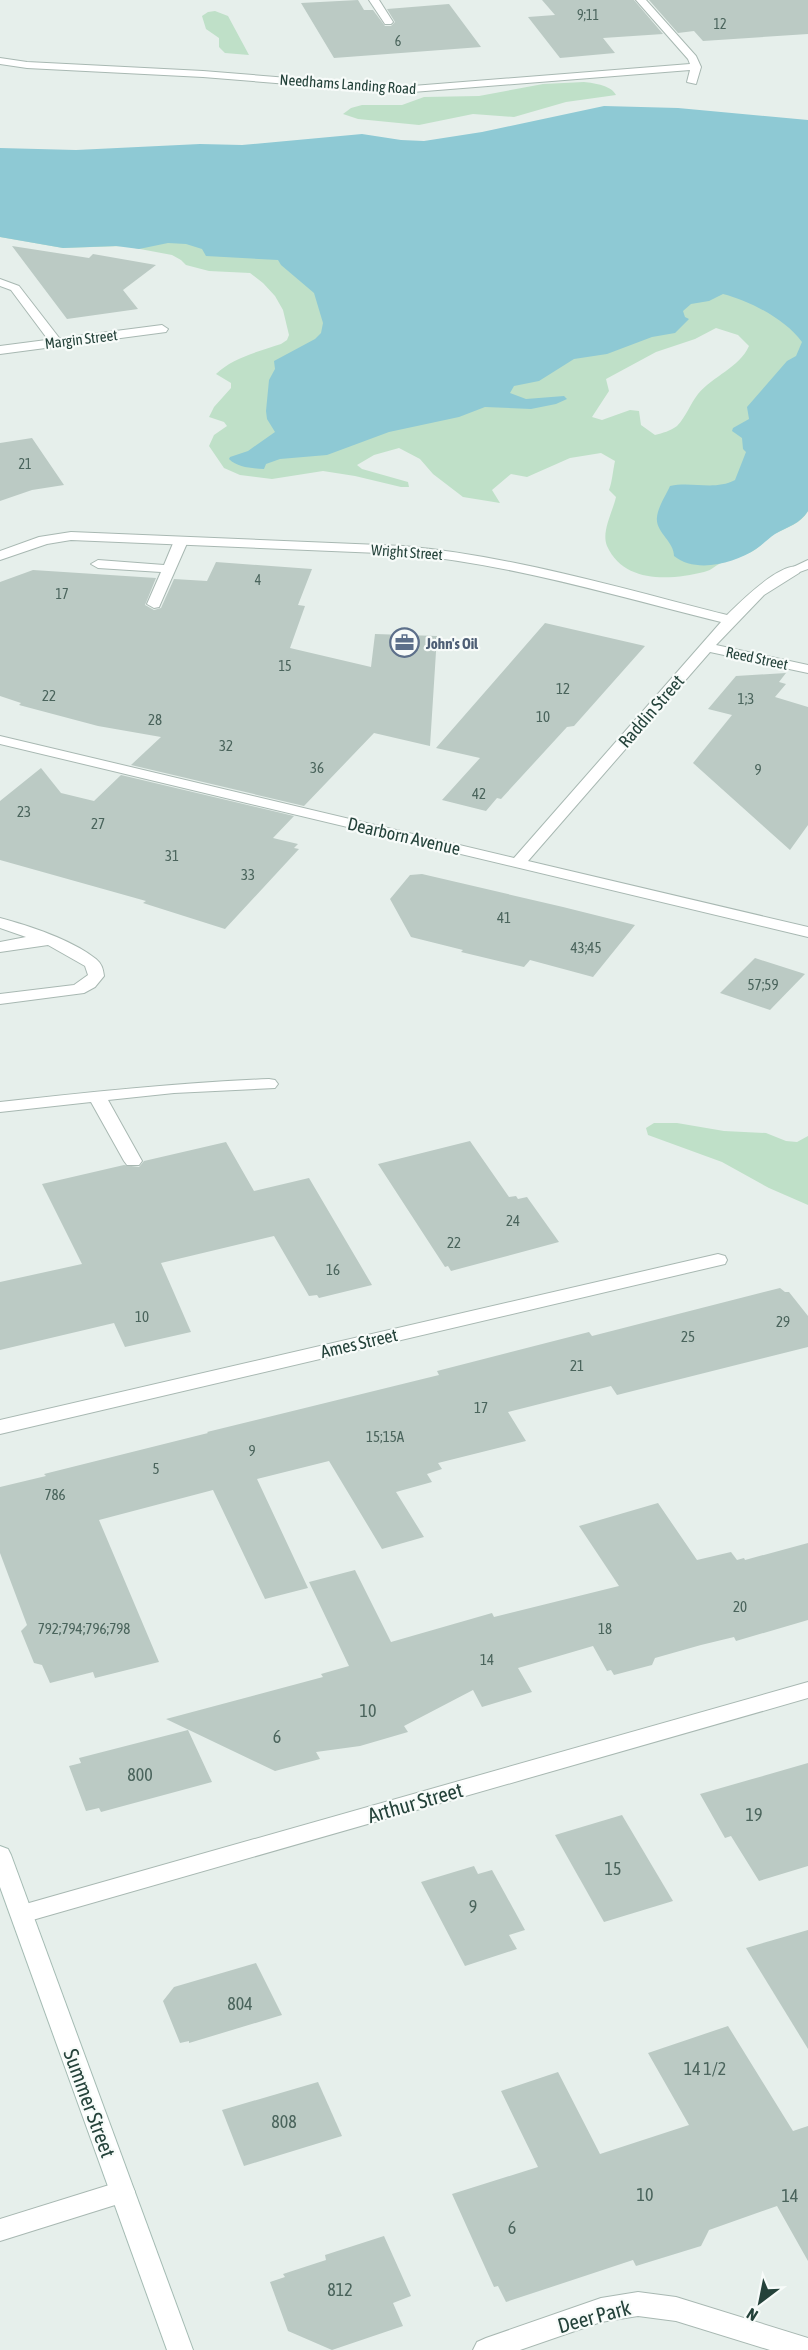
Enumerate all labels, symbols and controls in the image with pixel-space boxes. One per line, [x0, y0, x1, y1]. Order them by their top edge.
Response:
house number: 9;11 [577, 7, 599, 23]
house number: 12 [713, 16, 727, 32]
house number: 6 [395, 33, 402, 49]
street label: Needhams Landing Road [279, 71, 417, 97]
street label: Margin Street [44, 326, 118, 352]
house number: 21 [18, 456, 32, 472]
street label: Wright Street [371, 541, 443, 563]
house number: 4 [255, 572, 262, 588]
house number: 17 [55, 586, 69, 602]
office icon: John's Oil [389, 627, 421, 659]
place label: John's Oil [425, 635, 479, 652]
street label: Reed Street [724, 643, 790, 673]
house number: 15 [278, 658, 292, 674]
street label: Raddin Street [614, 670, 688, 752]
house number: 12 [556, 680, 570, 697]
house number: 22 [42, 687, 56, 704]
house number: 1;3 [738, 690, 754, 707]
house number: 10 [536, 708, 550, 725]
house number: 28 [148, 711, 162, 728]
house number: 32 [219, 737, 233, 754]
house number: 36 [310, 759, 324, 776]
house number: 9 [754, 761, 762, 778]
house number: 42 [472, 785, 486, 802]
house number: 23 [17, 803, 31, 820]
street label: Dearborn Avenue [345, 813, 463, 859]
house number: 27 [91, 815, 105, 832]
house number: 31 [165, 847, 179, 864]
house number: 33 [241, 866, 255, 883]
house number: 41 [497, 909, 511, 926]
house number: 43;45 [571, 939, 601, 956]
house number: 57;59 [748, 976, 778, 993]
house number: 24 [506, 1212, 520, 1229]
house number: 22 [447, 1234, 461, 1251]
house number: 16 [326, 1261, 340, 1278]
house number: 10 [135, 1308, 149, 1325]
house number: 29 [776, 1313, 790, 1330]
street label: Ames Street [319, 1324, 399, 1362]
house number: 25 [681, 1328, 695, 1345]
house number: 21 [570, 1357, 584, 1374]
house number: 17 [474, 1399, 488, 1416]
house number: 15;15A [366, 1428, 405, 1445]
house number: 9 [248, 1442, 256, 1459]
house number: 5 [152, 1460, 160, 1477]
house number: 786 [44, 1486, 66, 1503]
house number: 20 [733, 1598, 747, 1615]
house number: 792;794;796;798 [38, 1620, 130, 1637]
house number: 18 [598, 1620, 612, 1637]
house number: 14 [480, 1651, 494, 1668]
house number: 10 [360, 1700, 376, 1721]
house number: 6 [273, 1726, 281, 1747]
house number: 800 [127, 1764, 153, 1785]
street label: Arthur Street [365, 1777, 465, 1827]
house number: 19 [746, 1804, 762, 1825]
house number: 15 [605, 1858, 621, 1879]
house number: 9 [469, 1896, 477, 1917]
house number: 804 [227, 1993, 253, 2014]
street label: Summer Street [59, 2045, 121, 2161]
house number: 14 1/2 [684, 2058, 726, 2079]
house number: 808 [271, 2111, 297, 2132]
house number: 10 [637, 2184, 653, 2205]
house number: 14 [782, 2185, 798, 2206]
house number: 6 [508, 2217, 516, 2238]
north arrow [730, 2272, 790, 2332]
house number: 812 [327, 2279, 353, 2300]
street label: Deer Park [555, 2295, 633, 2337]
text: N [743, 2305, 761, 2325]

